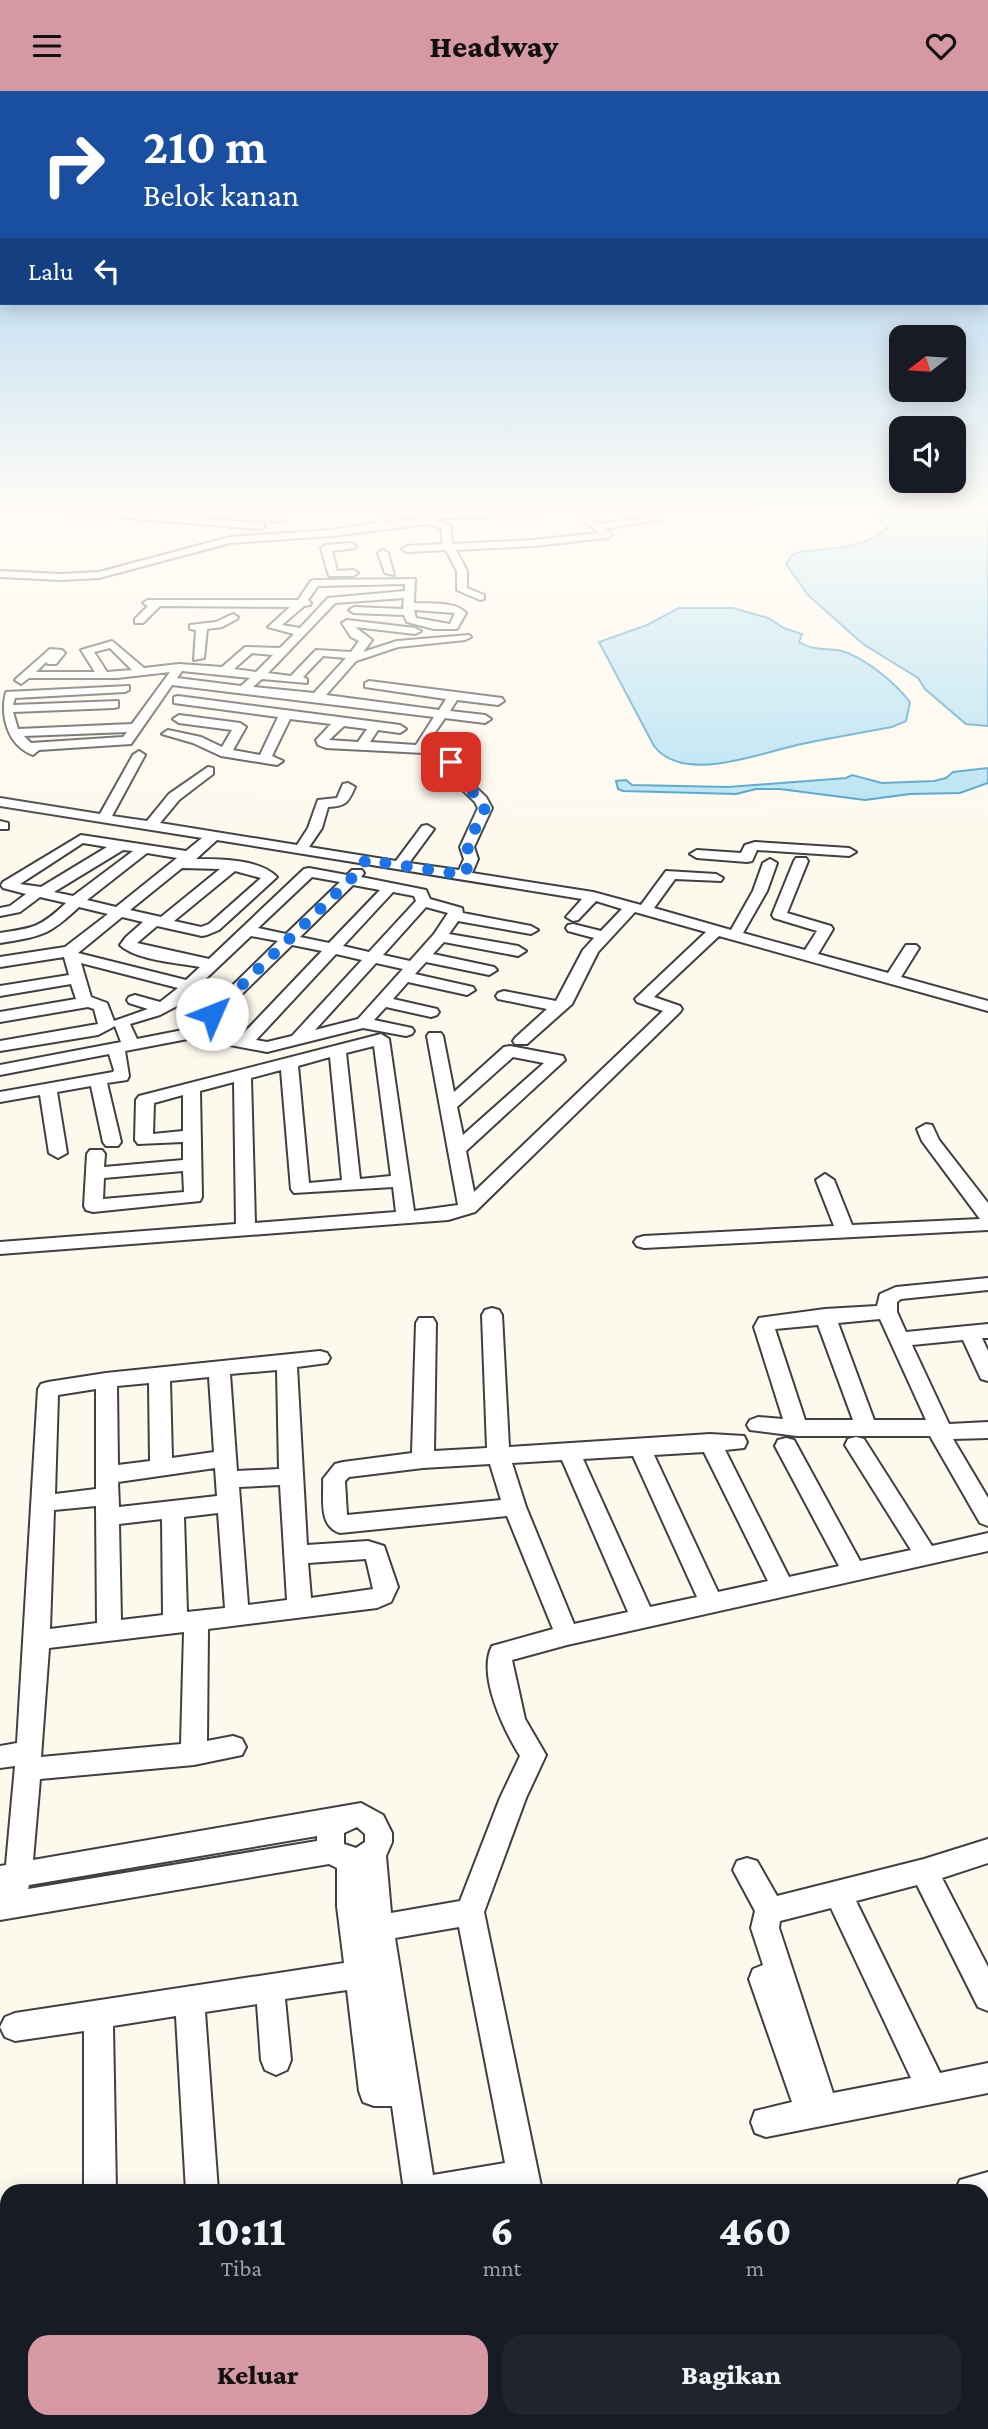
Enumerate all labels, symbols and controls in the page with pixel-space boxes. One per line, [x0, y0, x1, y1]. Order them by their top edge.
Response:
icon: menu [28, 27, 66, 65]
icon: heart [922, 27, 960, 65]
text: Headway [430, 28, 558, 64]
icon: right [28, 119, 119, 210]
text: 210 m [143, 119, 267, 174]
text: Belok kanan [143, 177, 299, 213]
icon: left [88, 252, 126, 290]
text: Lalu [28, 257, 74, 286]
north arrow [889, 325, 966, 403]
map controls [889, 325, 966, 493]
button: sound [889, 416, 966, 493]
pin [421, 732, 481, 792]
icon: arrive [432, 743, 470, 781]
position arrow [175, 977, 249, 1051]
text: 10:11 [197, 2207, 285, 2254]
text: 6 [490, 2207, 514, 2254]
text: 460 [719, 2207, 792, 2254]
text: Tiba [221, 2255, 262, 2281]
text: mnt [483, 2255, 521, 2281]
text: m [746, 2255, 764, 2281]
button: Keluar [28, 2335, 488, 2415]
button: Bagikan [502, 2335, 961, 2415]

